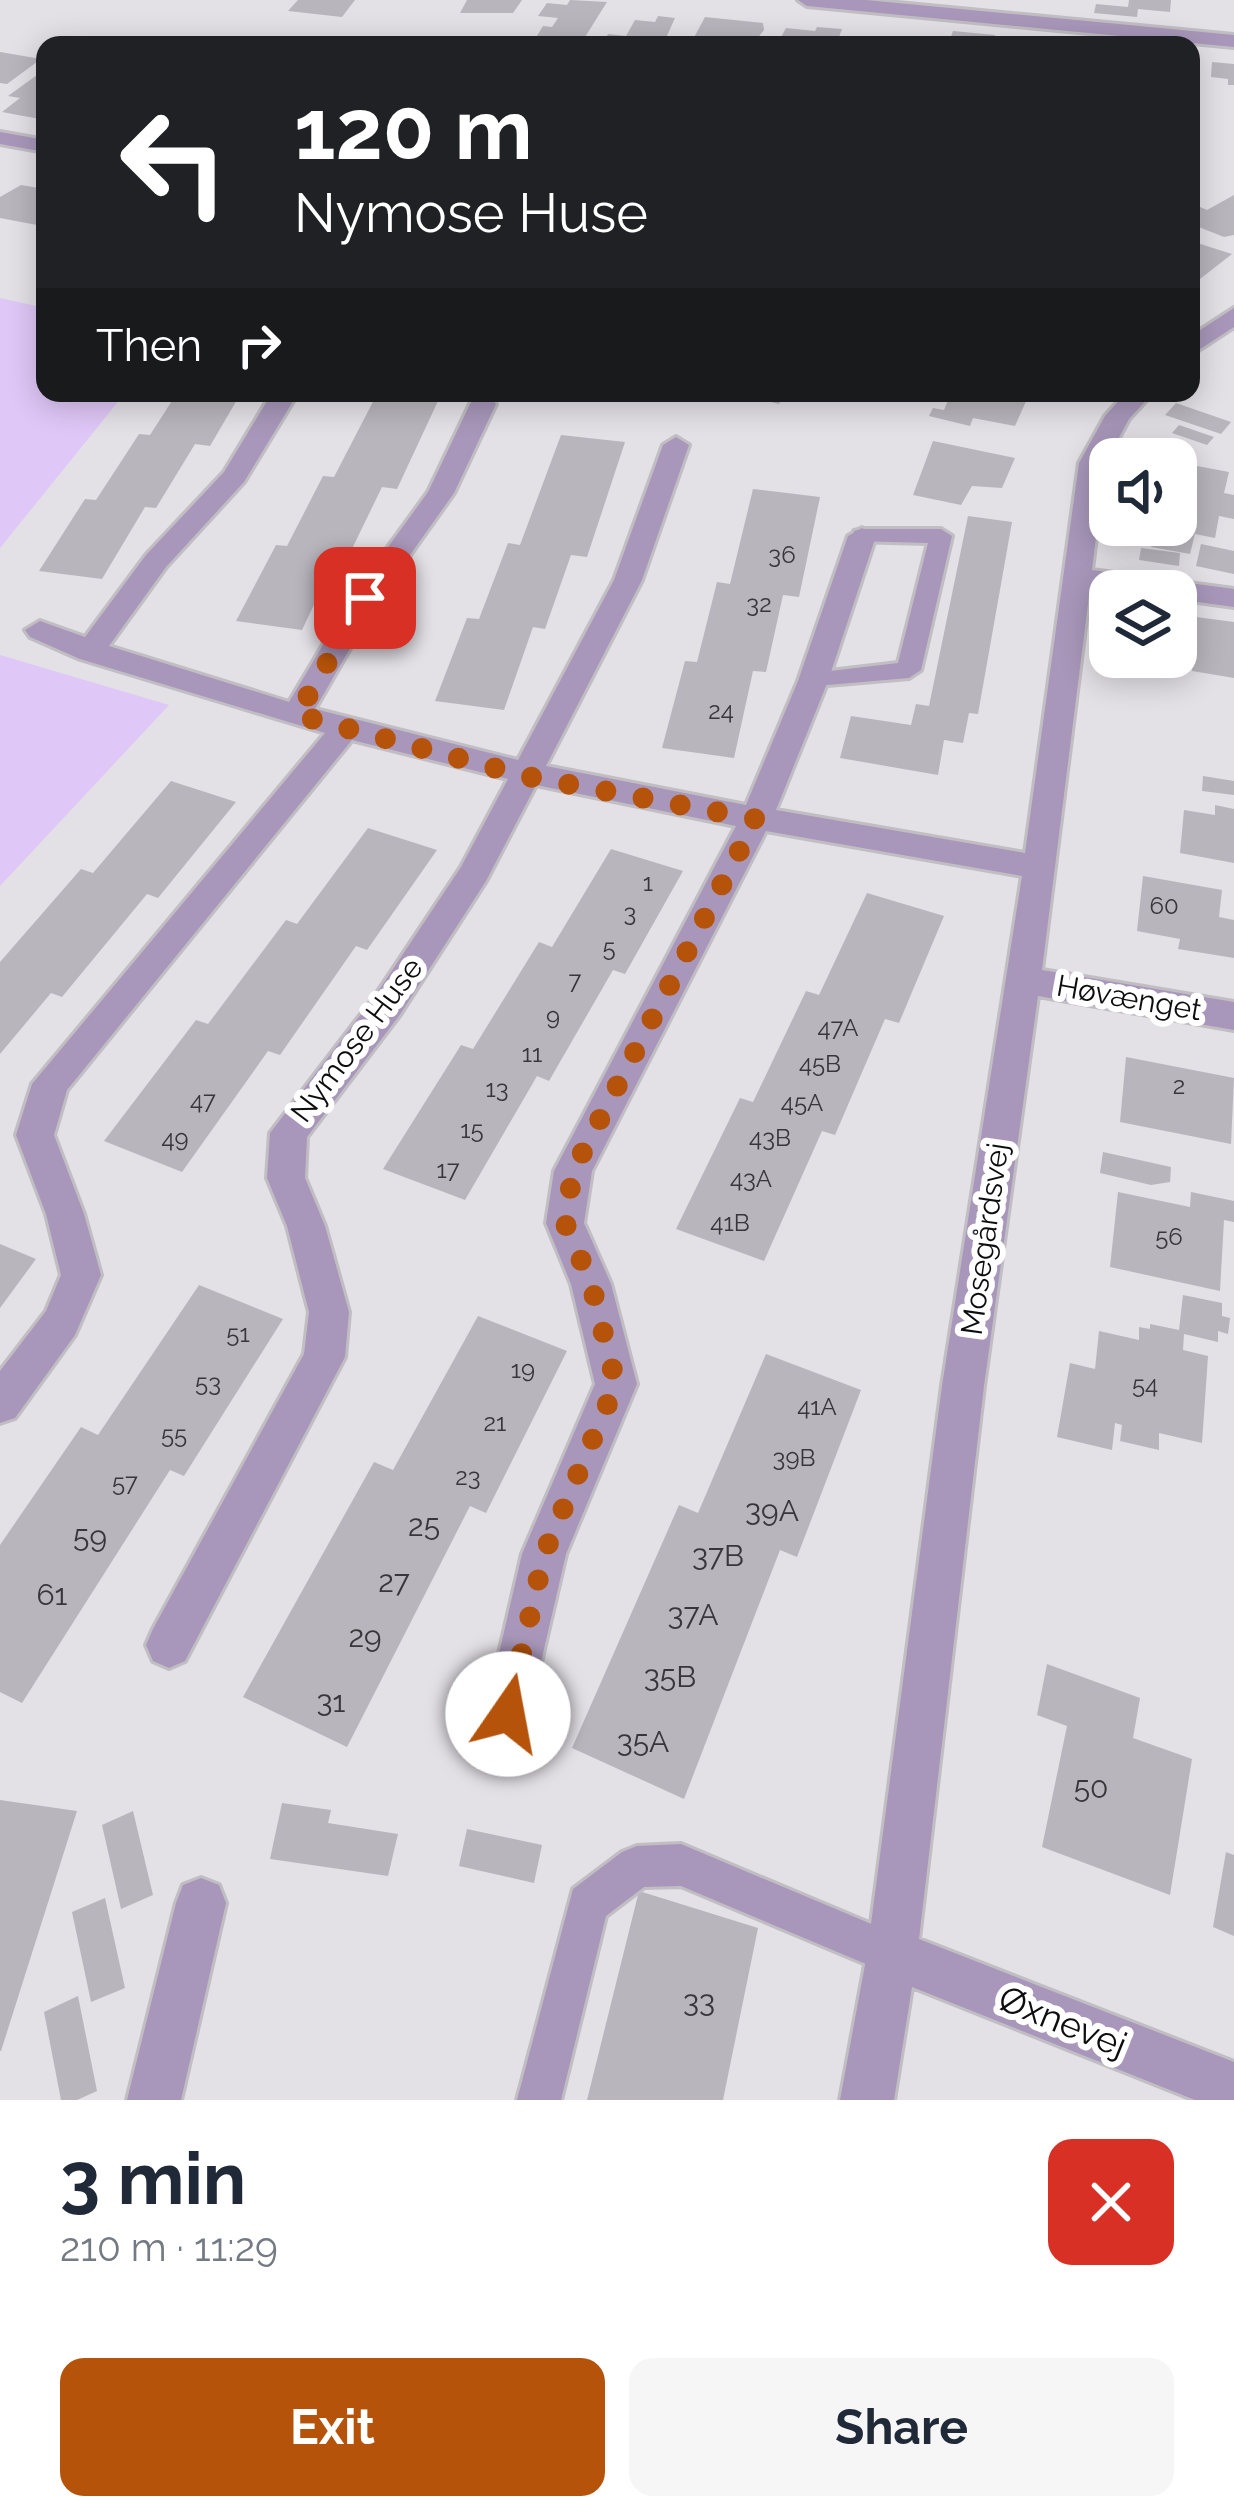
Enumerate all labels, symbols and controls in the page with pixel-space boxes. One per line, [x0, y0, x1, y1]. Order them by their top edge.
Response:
text: 120 m [294, 80, 533, 179]
icon: left [96, 84, 252, 240]
text: Nymose Huse [294, 181, 648, 245]
icon: right [226, 312, 292, 378]
text: Then [96, 319, 202, 372]
map controls [1089, 438, 1197, 678]
button: sound [1089, 438, 1197, 546]
house number: 36 [768, 540, 796, 569]
pin [314, 547, 416, 649]
icon: arrive [332, 565, 398, 631]
button: layers [1089, 570, 1197, 678]
house number: 32 [746, 589, 772, 618]
house number: 24 [708, 696, 734, 725]
house number: 1 [643, 868, 653, 897]
house number: 60 [1149, 891, 1179, 920]
house number: 3 [624, 898, 636, 927]
house number: 5 [602, 933, 616, 962]
street label: Nymose Huse [283, 951, 430, 1129]
house number: 7 [569, 966, 582, 995]
street label: Høvænget [1054, 968, 1204, 1027]
house number: 9 [546, 1002, 560, 1031]
house number: 47A [818, 1013, 858, 1042]
house number: 11 [522, 1039, 542, 1068]
house number: 45B [799, 1049, 841, 1078]
house number: 2 [1173, 1071, 1185, 1100]
house number: 13 [485, 1074, 509, 1103]
house number: 47 [190, 1086, 216, 1115]
house number: 45A [781, 1088, 823, 1117]
house number: 15 [460, 1115, 484, 1144]
house number: 43B [749, 1123, 791, 1152]
house number: 49 [161, 1124, 189, 1153]
street label: Mosegårdsvej [954, 1141, 1015, 1337]
house number: 17 [437, 1155, 460, 1184]
house number: 43A [730, 1164, 772, 1193]
house number: 41B [710, 1208, 750, 1237]
house number: 56 [1155, 1222, 1183, 1251]
house number: 51 [226, 1319, 250, 1348]
house number: 19 [511, 1355, 535, 1384]
house number: 53 [195, 1368, 221, 1397]
house number: 54 [1132, 1370, 1158, 1399]
house number: 41A [797, 1392, 837, 1421]
house number: 21 [484, 1408, 506, 1437]
house number: 55 [161, 1420, 187, 1449]
house number: 39B [773, 1443, 815, 1472]
house number: 23 [455, 1462, 481, 1491]
house number: 57 [112, 1468, 138, 1497]
house number: 39A [745, 1493, 799, 1528]
house number: 25 [408, 1508, 440, 1543]
house number: 59 [73, 1519, 107, 1554]
house number: 37B [692, 1538, 744, 1573]
house number: 27 [378, 1564, 410, 1599]
house number: 61 [37, 1577, 68, 1612]
house number: 37A [668, 1597, 718, 1632]
house number: 29 [348, 1619, 382, 1654]
position arrow [445, 1651, 571, 1777]
house number: 35B [644, 1659, 696, 1694]
house number: 31 [317, 1684, 346, 1719]
house number: 35A [617, 1724, 669, 1759]
house number: 50 [1074, 1770, 1108, 1805]
street label: Øxnevej [993, 1976, 1133, 2066]
house number: 33 [683, 1984, 715, 2019]
text: 3 min [60, 2136, 246, 2221]
button: close [1048, 2139, 1174, 2265]
text: 210 m · 11:29 [60, 2224, 278, 2270]
button: Exit [60, 2358, 605, 2496]
button: Share [629, 2358, 1174, 2496]

